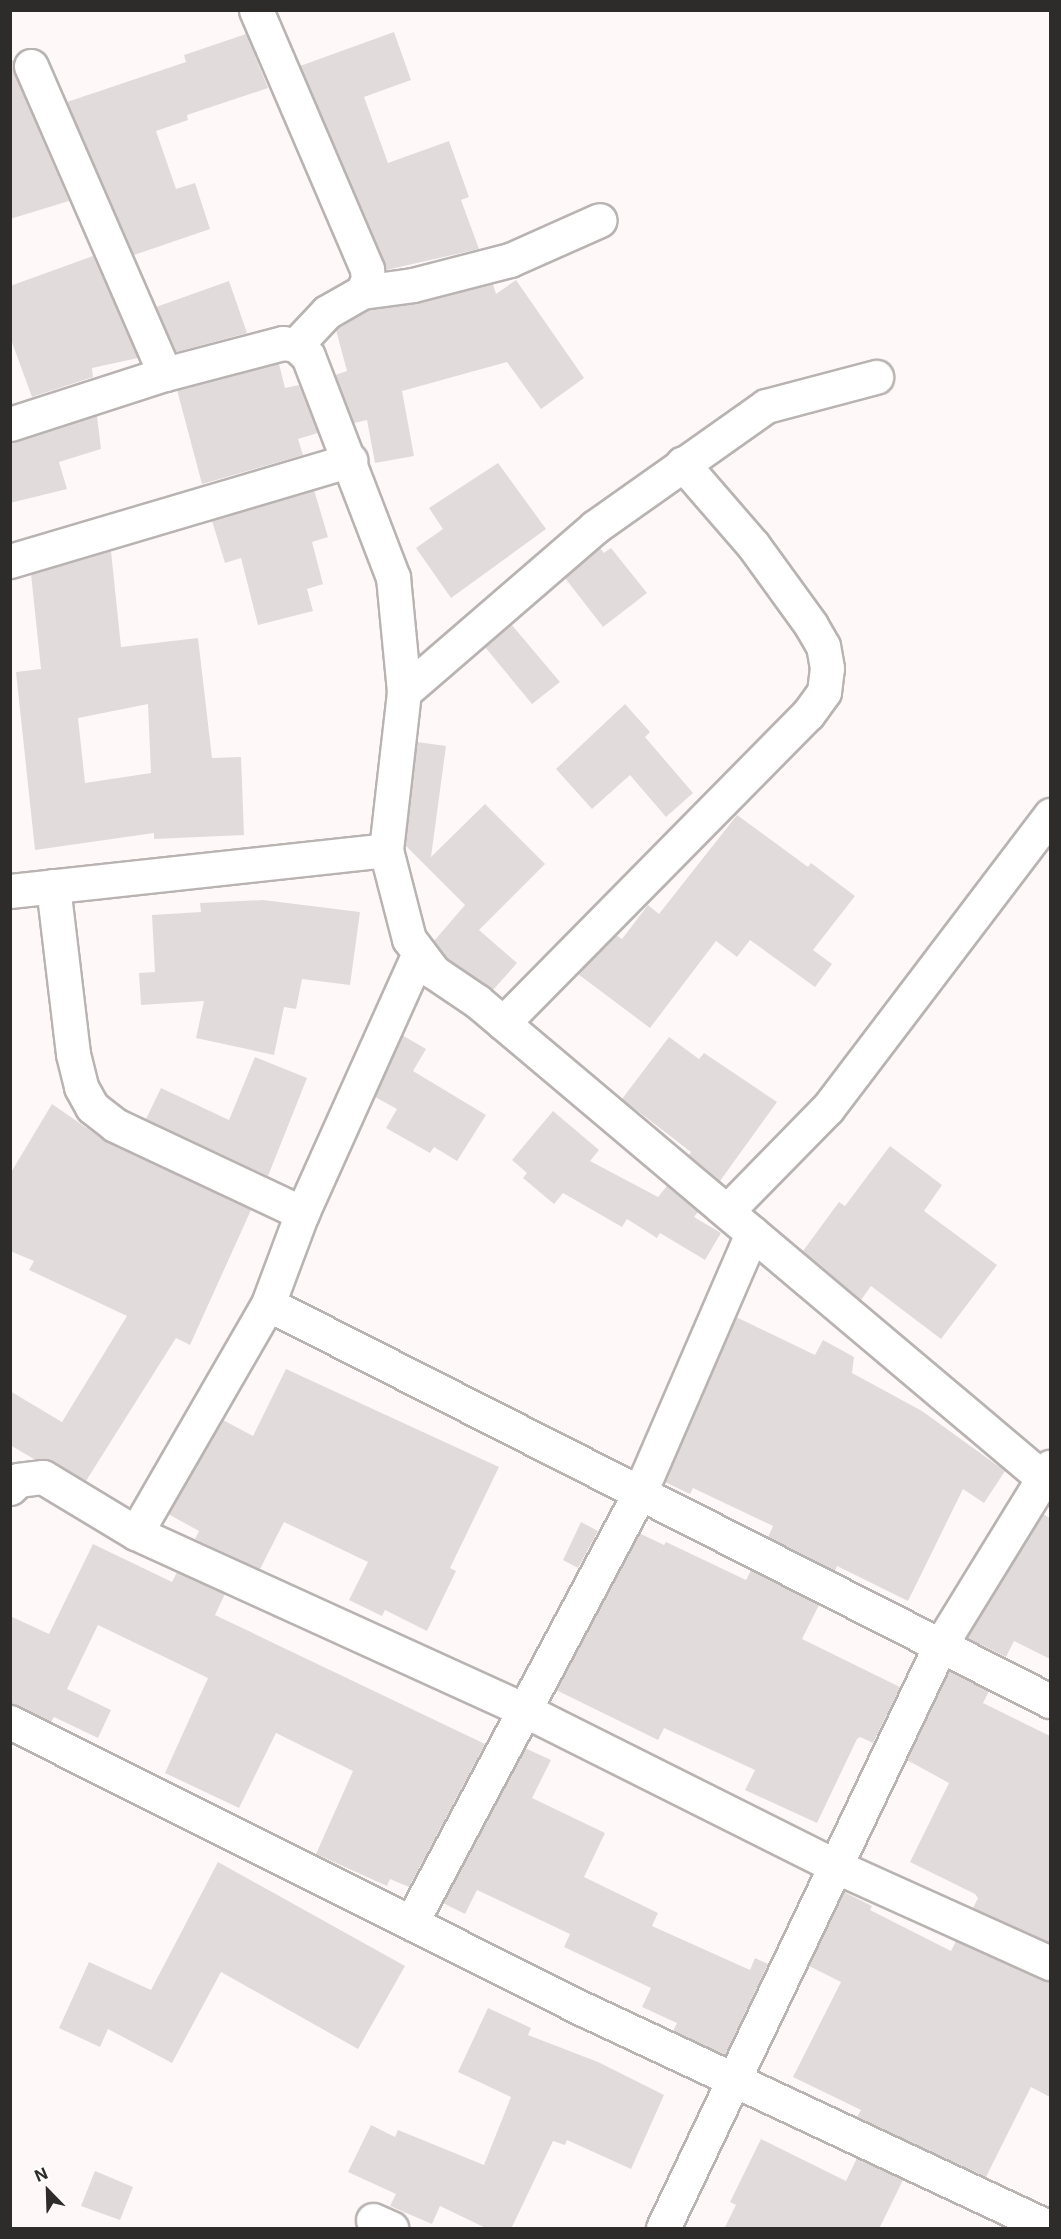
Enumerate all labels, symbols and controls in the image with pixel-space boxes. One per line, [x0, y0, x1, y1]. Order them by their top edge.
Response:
north arrow [18, 2161, 78, 2221]
text: N [31, 2163, 50, 2186]

